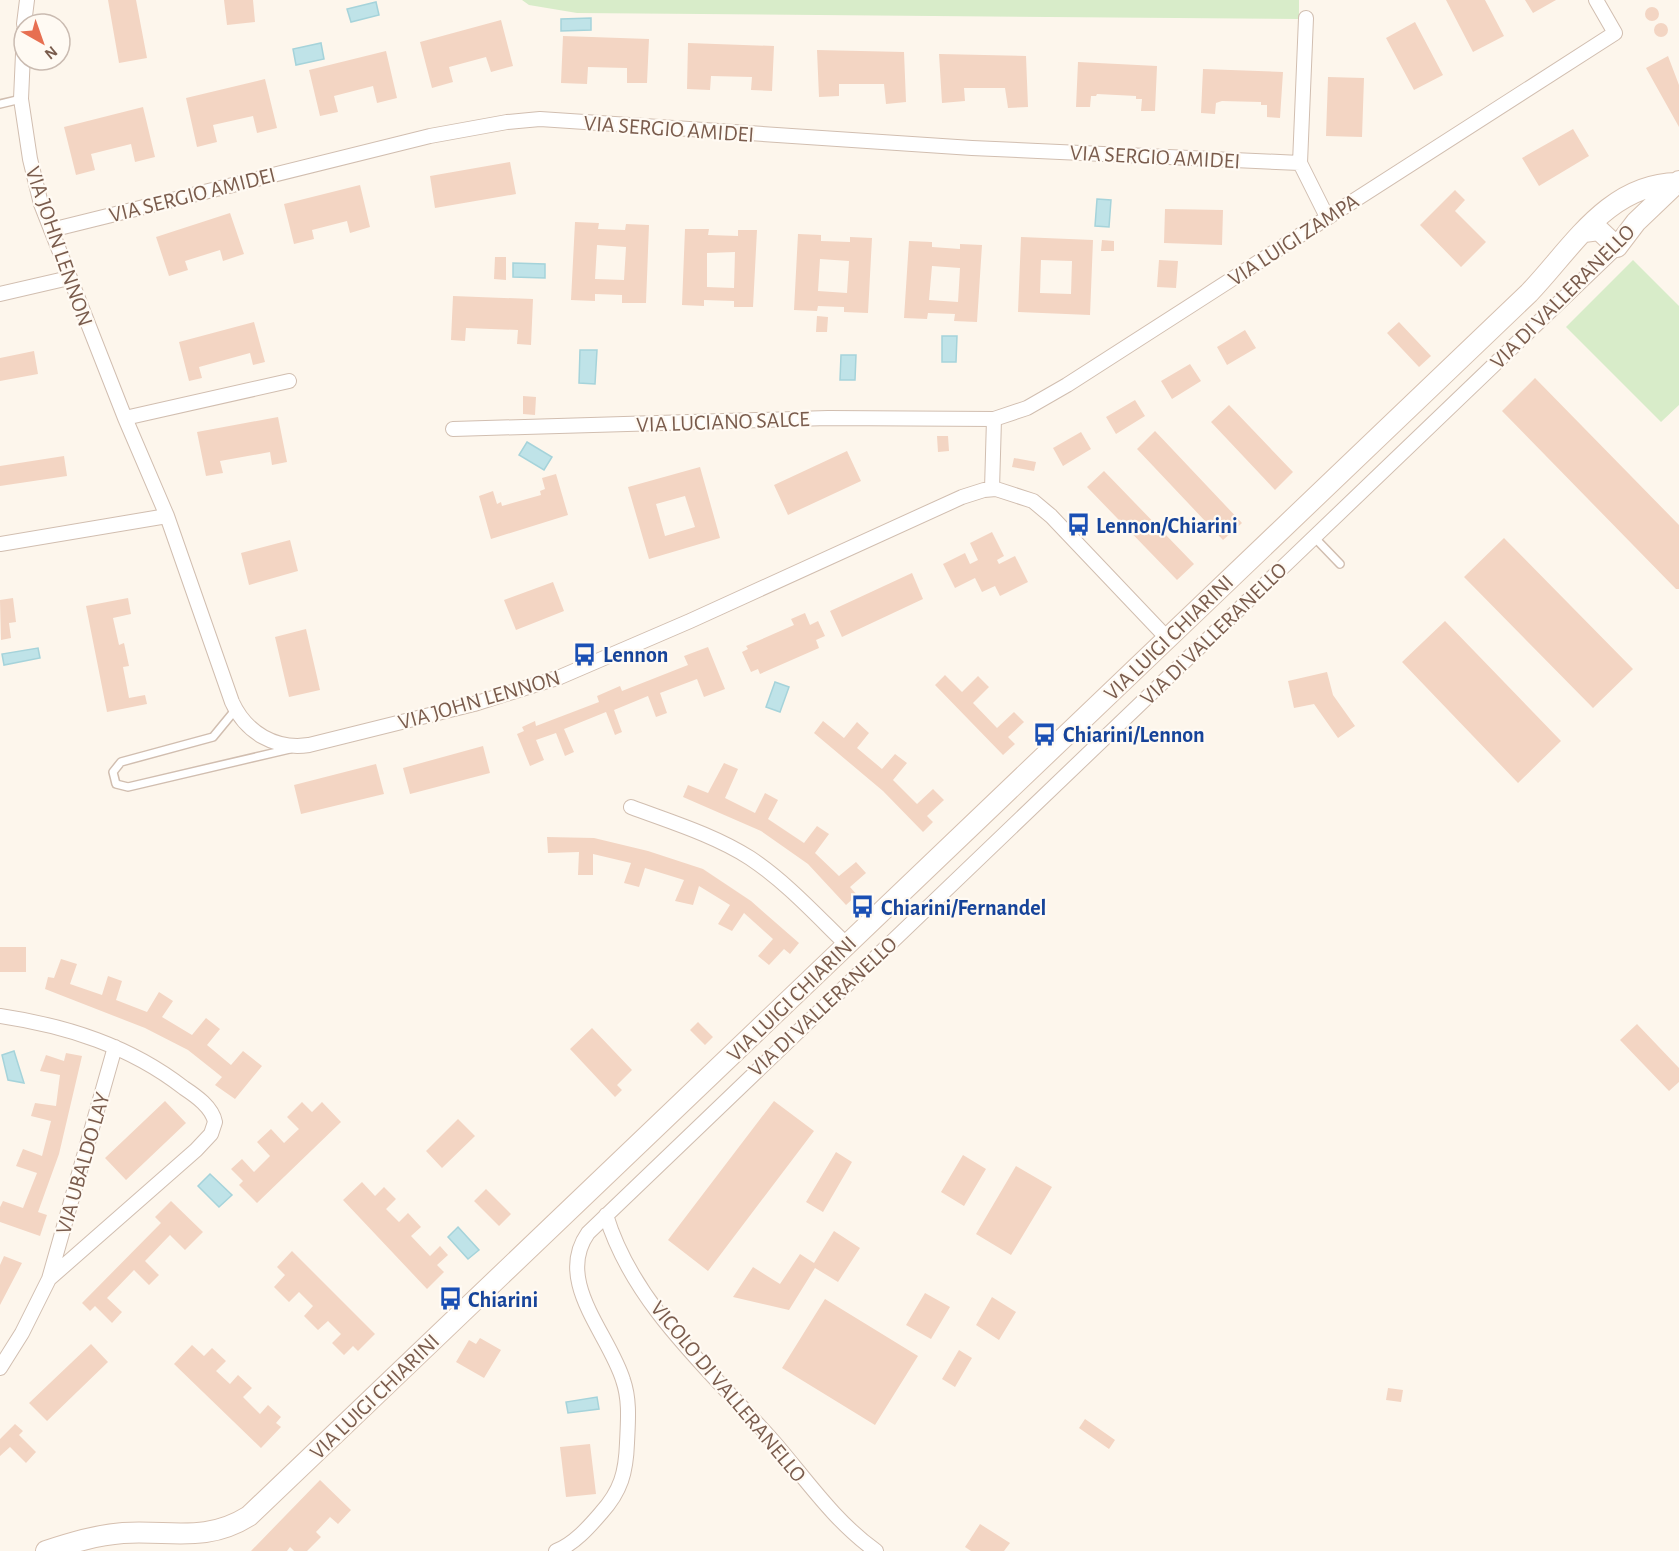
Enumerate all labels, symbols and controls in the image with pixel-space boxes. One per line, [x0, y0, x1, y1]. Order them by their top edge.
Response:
north arrow [12, 12, 72, 72]
text: N [42, 43, 60, 62]
street label: VIA SERGIO AMIDEI [583, 112, 755, 146]
street label: VIA SERGIO AMIDEI [1069, 142, 1241, 172]
street label: VIA JOHN LENNON [21, 164, 97, 329]
street label: VIA SERGIO AMIDEI [107, 164, 278, 226]
street label: VIA LUIGI ZAMPA [1224, 189, 1363, 290]
street label: VIA DI VALLERANELLO [1486, 220, 1639, 373]
street label: VIA LUCIANO SALCE [636, 408, 810, 436]
bus stop icon: Lennon/Chiarini [1065, 512, 1091, 538]
place label: Lennon/Chiarini [1096, 515, 1238, 537]
street label: VIA DI VALLERANELLO [1136, 558, 1291, 709]
street label: VIA LUIGI CHIARINI [1100, 571, 1237, 705]
bus stop icon: Lennon [572, 641, 598, 667]
place label: Lennon [603, 644, 668, 666]
street label: VIA JOHN LENNON [396, 666, 563, 734]
bus stop icon: Chiarini/Lennon [1032, 721, 1058, 747]
place label: Chiarini/Lennon [1063, 724, 1205, 746]
bus stop icon: Chiarini/Fernandel [850, 894, 876, 920]
place label: Chiarini/Fernandel [881, 897, 1046, 919]
street label: VIA LUIGI CHIARINI [723, 932, 860, 1066]
street label: VIA DI VALLERANELLO [744, 933, 901, 1081]
street label: VIA UBALDO LAY [52, 1090, 114, 1237]
bus stop icon: Chiarini [437, 1286, 463, 1312]
place label: Chiarini [468, 1289, 538, 1311]
street label: VICOLO DI VALLERANELLO [646, 1297, 810, 1486]
street label: VIA LUIGI CHIARINI [306, 1330, 443, 1464]

